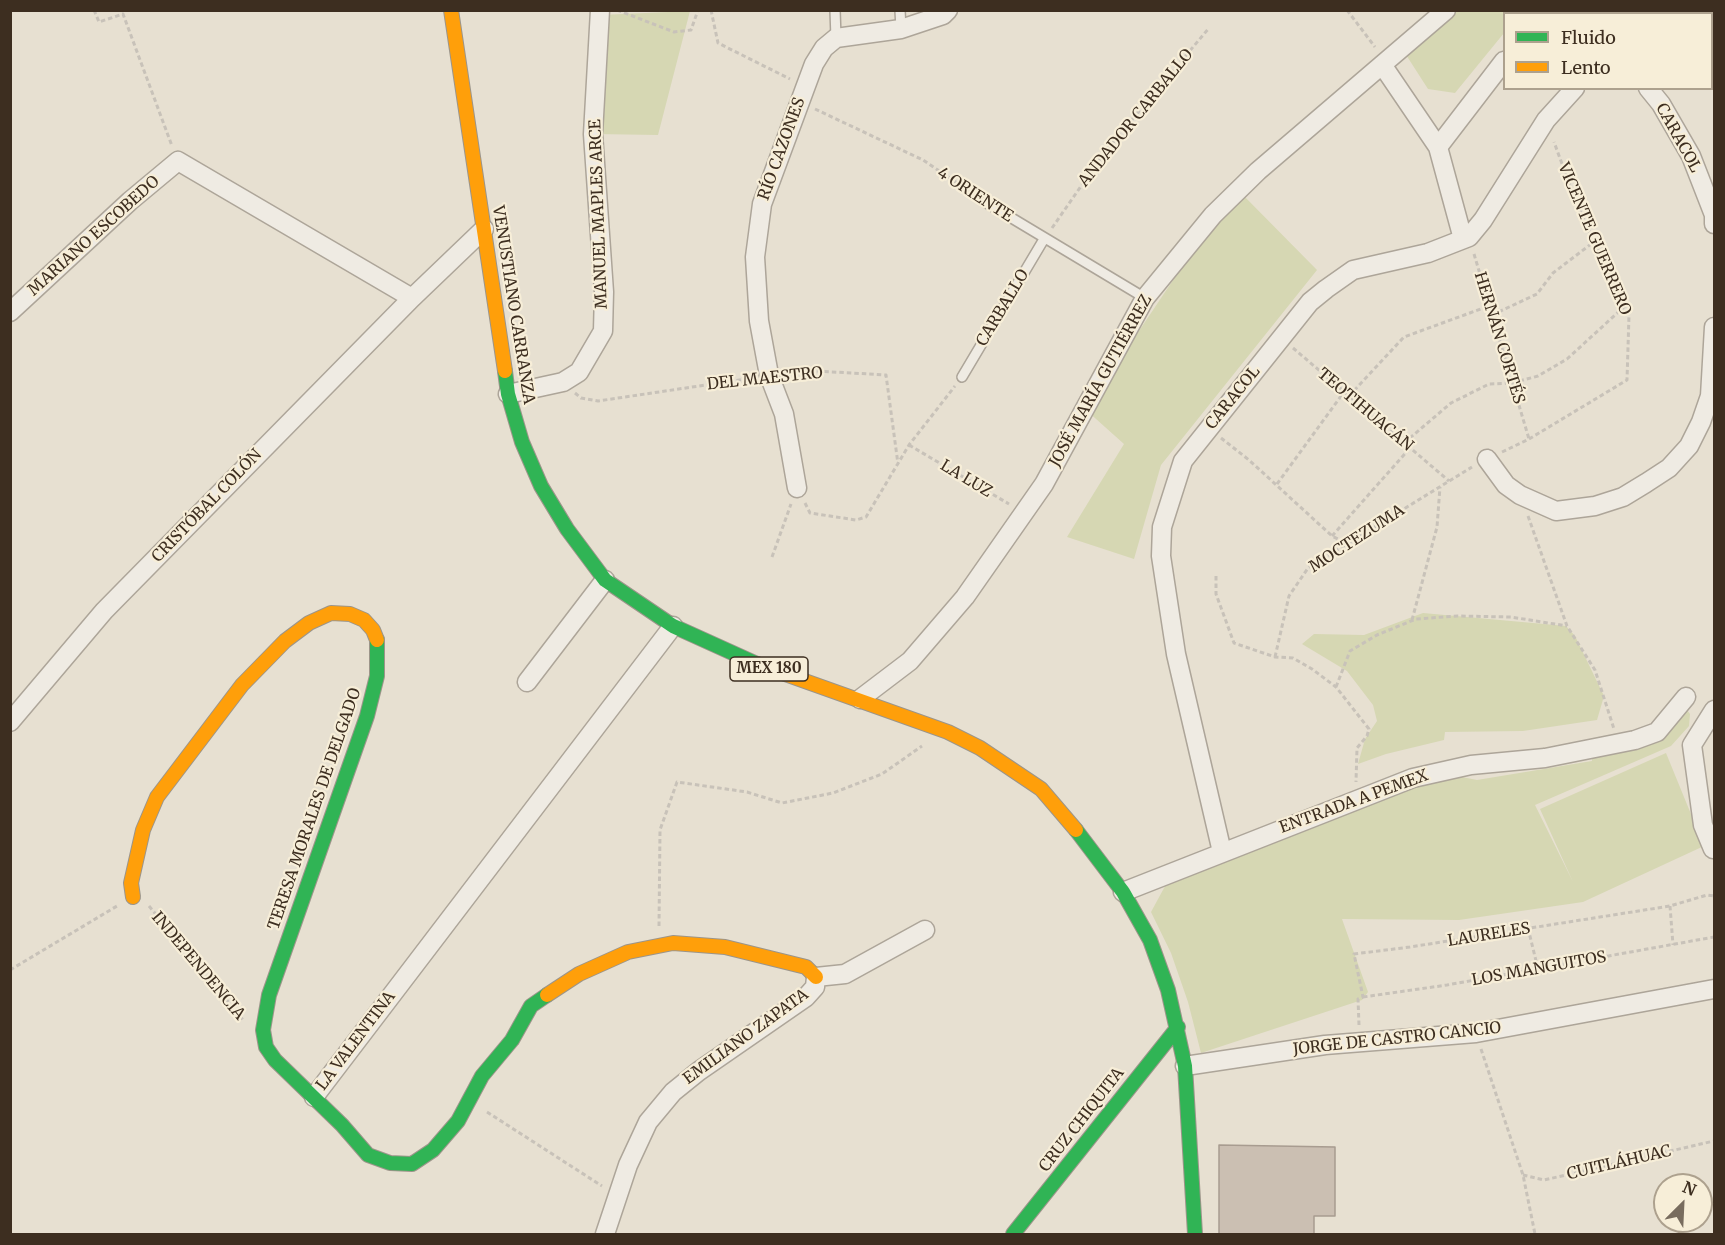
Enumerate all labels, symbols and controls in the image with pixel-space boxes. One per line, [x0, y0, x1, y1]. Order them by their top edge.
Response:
legend [1503, 12, 1713, 90]
text: Fluido [1561, 26, 1616, 49]
street label: ANDADOR CARBALLO [1075, 45, 1197, 191]
text: Lento [1561, 56, 1611, 79]
street label: RÍO CAZONES [755, 95, 809, 203]
street label: CARACOL [1651, 100, 1705, 176]
street label: MANUEL MAPLES ARCE [586, 119, 612, 309]
street label: VICENTE GUERRERO [1553, 160, 1635, 318]
street label: 4 ORIENTE [934, 163, 1016, 227]
street label: MARIANO ESCOBEDO [24, 172, 164, 300]
street label: VENUSTIANO CARRANZA [488, 204, 538, 406]
street label: CARBALLO [973, 266, 1033, 350]
street label: HERNÁN CORTÉS [1470, 270, 1528, 406]
street label: JOSÉ MARÍA GUTIÉRREZ [1046, 291, 1156, 471]
street label: CARACOL [1202, 362, 1264, 434]
street label: DEL MAESTRO [706, 363, 824, 395]
street label: TEOTIHUACÁN [1313, 364, 1417, 456]
street label: CRISTÓBAL COLÓN [148, 445, 266, 567]
street label: LA LUZ [937, 456, 995, 502]
street label: MOCTEZUMA [1306, 501, 1408, 577]
road number: MEX 180 [730, 657, 808, 681]
street label: TERESA MORALES DE DELGADO [264, 685, 366, 933]
street label: ENTRADA A PEMEX [1277, 766, 1431, 838]
street label: INDEPENDENCIA [147, 908, 249, 1024]
street label: LAURELES [1446, 919, 1532, 951]
street label: LOS MANGUITOS [1470, 948, 1608, 990]
street label: EMILIANO ZAPATA [680, 985, 812, 1089]
street label: LA VALENTINA [313, 988, 399, 1094]
street label: JORGE DE CASTRO CANCIO [1292, 1019, 1502, 1059]
street label: CRUZ CHIQUITA [1035, 1064, 1129, 1176]
street label: CUITLÁHUAC [1565, 1142, 1673, 1184]
north arrow [1653, 1173, 1713, 1233]
text: N [1680, 1177, 1699, 1200]

